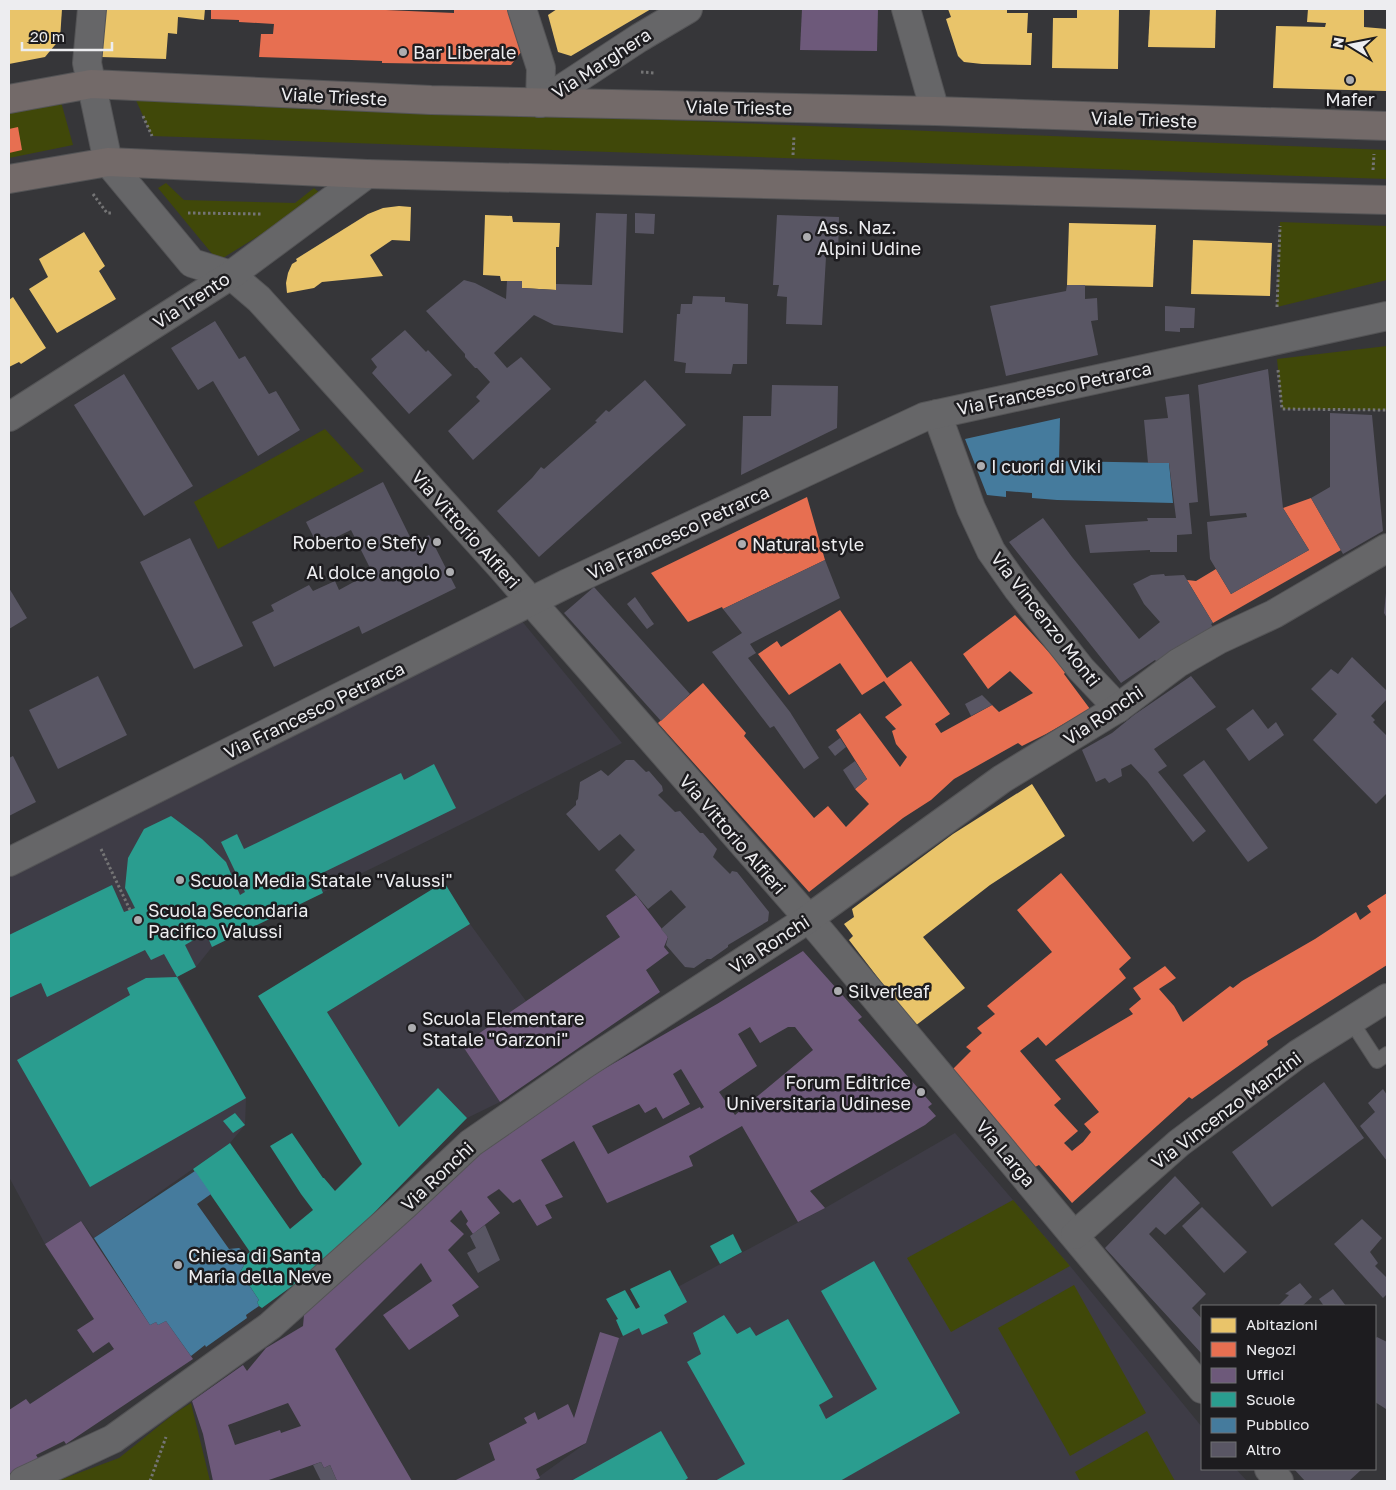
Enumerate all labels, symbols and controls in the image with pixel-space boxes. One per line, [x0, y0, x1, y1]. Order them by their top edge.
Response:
scale bar [22, 20, 112, 52]
north arrow [1326, 20, 1376, 70]
street label: Via Marghera [547, 23, 655, 103]
text: 20 m [30, 27, 65, 45]
text: N [1328, 36, 1347, 49]
place label: Bar Liberale [413, 41, 516, 63]
marker: Bar Liberale [397, 46, 409, 58]
marker: Mafer [1344, 74, 1356, 86]
street label: Viale Trieste [280, 82, 388, 110]
place label: Mafer [1325, 88, 1375, 110]
street label: Viale Trieste [686, 95, 792, 119]
street label: Viale Trieste [1090, 106, 1198, 132]
place label: Ass. Naz. Alpini Udine [817, 216, 921, 259]
marker: Ass. Naz. Alpini Udine [801, 231, 813, 243]
street label: Via Trento [148, 267, 234, 333]
street label: Via Francesco Petrarca [955, 357, 1153, 419]
place label: I cuori di Viki [991, 455, 1101, 477]
marker: I cuori di Viki [975, 460, 987, 472]
street label: Via Vittorio Alfieri [407, 465, 525, 593]
street label: Via Francesco Petrarca [583, 480, 773, 584]
place label: Roberto e Stefy [292, 531, 427, 553]
place label: Natural style [752, 533, 864, 555]
marker: Roberto e Stefy [431, 536, 443, 548]
marker: Natural style [736, 538, 748, 550]
street label: Via Vincenzo Monti [987, 547, 1105, 691]
place label: Al dolce angolo [306, 561, 440, 583]
marker: Al dolce angolo [444, 566, 456, 578]
street label: Via Francesco Petrarca [220, 657, 408, 763]
street label: Via Ronchi [1059, 680, 1147, 750]
street label: Via Vittorio Alfieri [675, 770, 791, 898]
place label: Scuola Media Statale "Valussi" [190, 869, 452, 891]
marker: Scuola Media Statale "Valussi" [174, 874, 186, 886]
place label: Scuola Secondaria Pacifico Valussi [148, 899, 308, 942]
street label: Via Ronchi [725, 910, 813, 978]
marker: Scuola Secondaria Pacifico Valussi [132, 914, 144, 926]
place label: Silverleaf [848, 980, 930, 1002]
marker: Silverleaf [832, 985, 844, 997]
place label: Scuola Elementare Statale "Garzoni" [422, 1007, 584, 1050]
marker: Scuola Elementare Statale "Garzoni" [406, 1022, 418, 1034]
street label: Via Vincenzo Manzini [1147, 1046, 1305, 1174]
place label: Forum Editrice Universitaria Udinese [726, 1071, 911, 1114]
marker: Forum Editrice Universitaria Udinese [915, 1086, 927, 1098]
street label: Via Larga [972, 1115, 1040, 1191]
street label: Via Ronchi [396, 1137, 478, 1215]
place label: Chiesa di Santa Maria della Neve [188, 1244, 332, 1287]
marker: Chiesa di Santa Maria della Neve [172, 1259, 184, 1271]
legend [1201, 1305, 1376, 1470]
text: Abitazioni [1246, 1315, 1318, 1333]
text: Negozi [1246, 1340, 1296, 1358]
text: Uffici [1246, 1365, 1284, 1383]
text: Scuole [1246, 1390, 1296, 1408]
text: Pubblico [1246, 1415, 1309, 1433]
text: Altro [1246, 1440, 1281, 1458]

